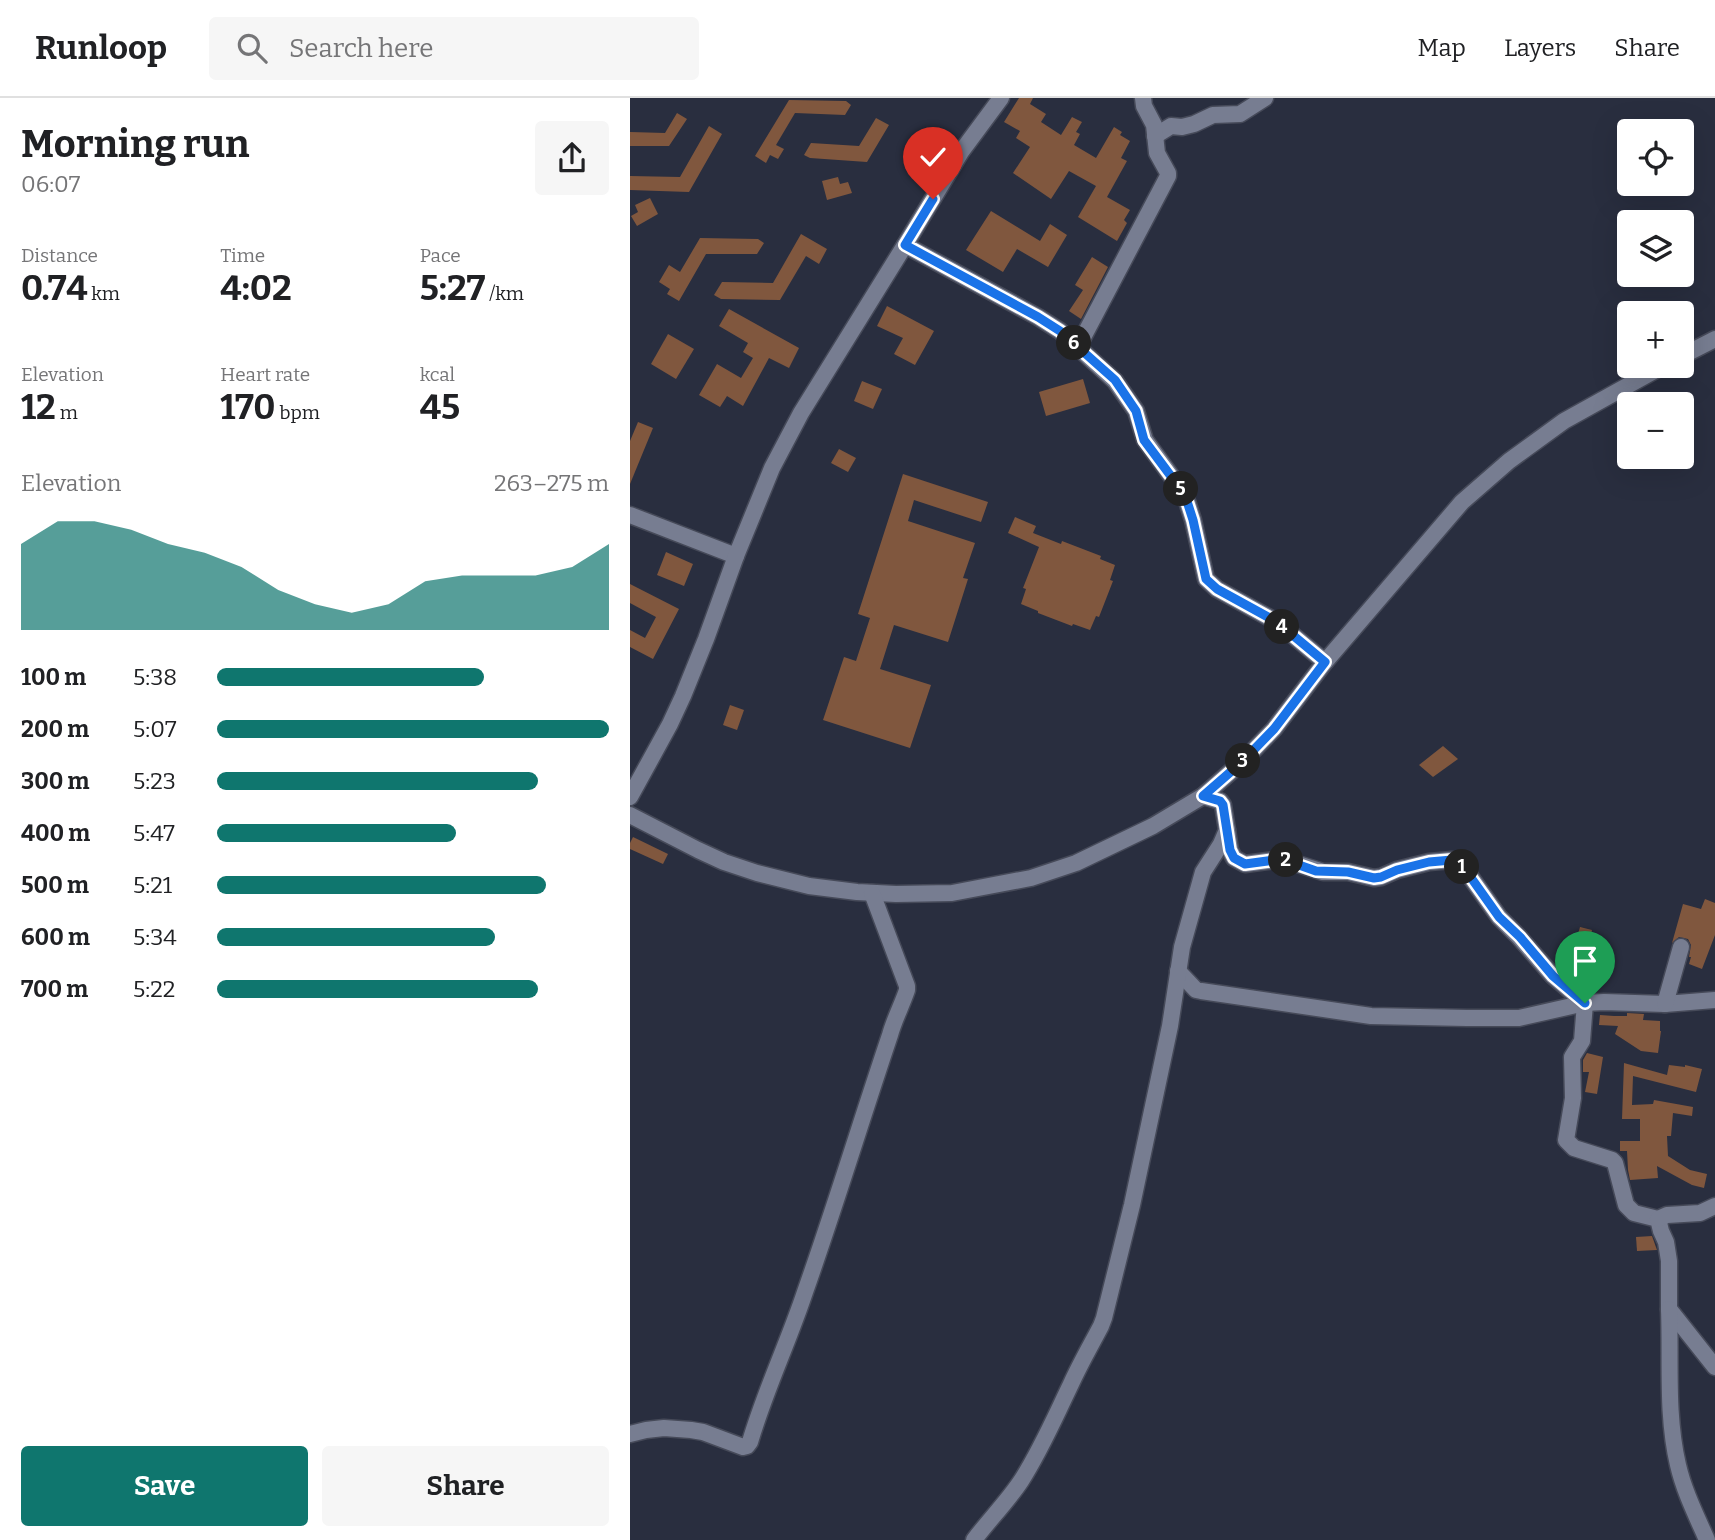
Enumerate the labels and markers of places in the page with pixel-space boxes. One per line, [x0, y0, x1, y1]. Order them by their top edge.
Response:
pin [903, 127, 963, 199]
pin: 6 [1056, 326, 1092, 360]
pin: 5 [1164, 472, 1198, 506]
pin: 4 [1264, 610, 1300, 644]
pin: 3 [1226, 744, 1260, 778]
pin: 2 [1268, 842, 1304, 878]
pin: 1 [1444, 850, 1480, 884]
pin [1555, 931, 1615, 1003]

